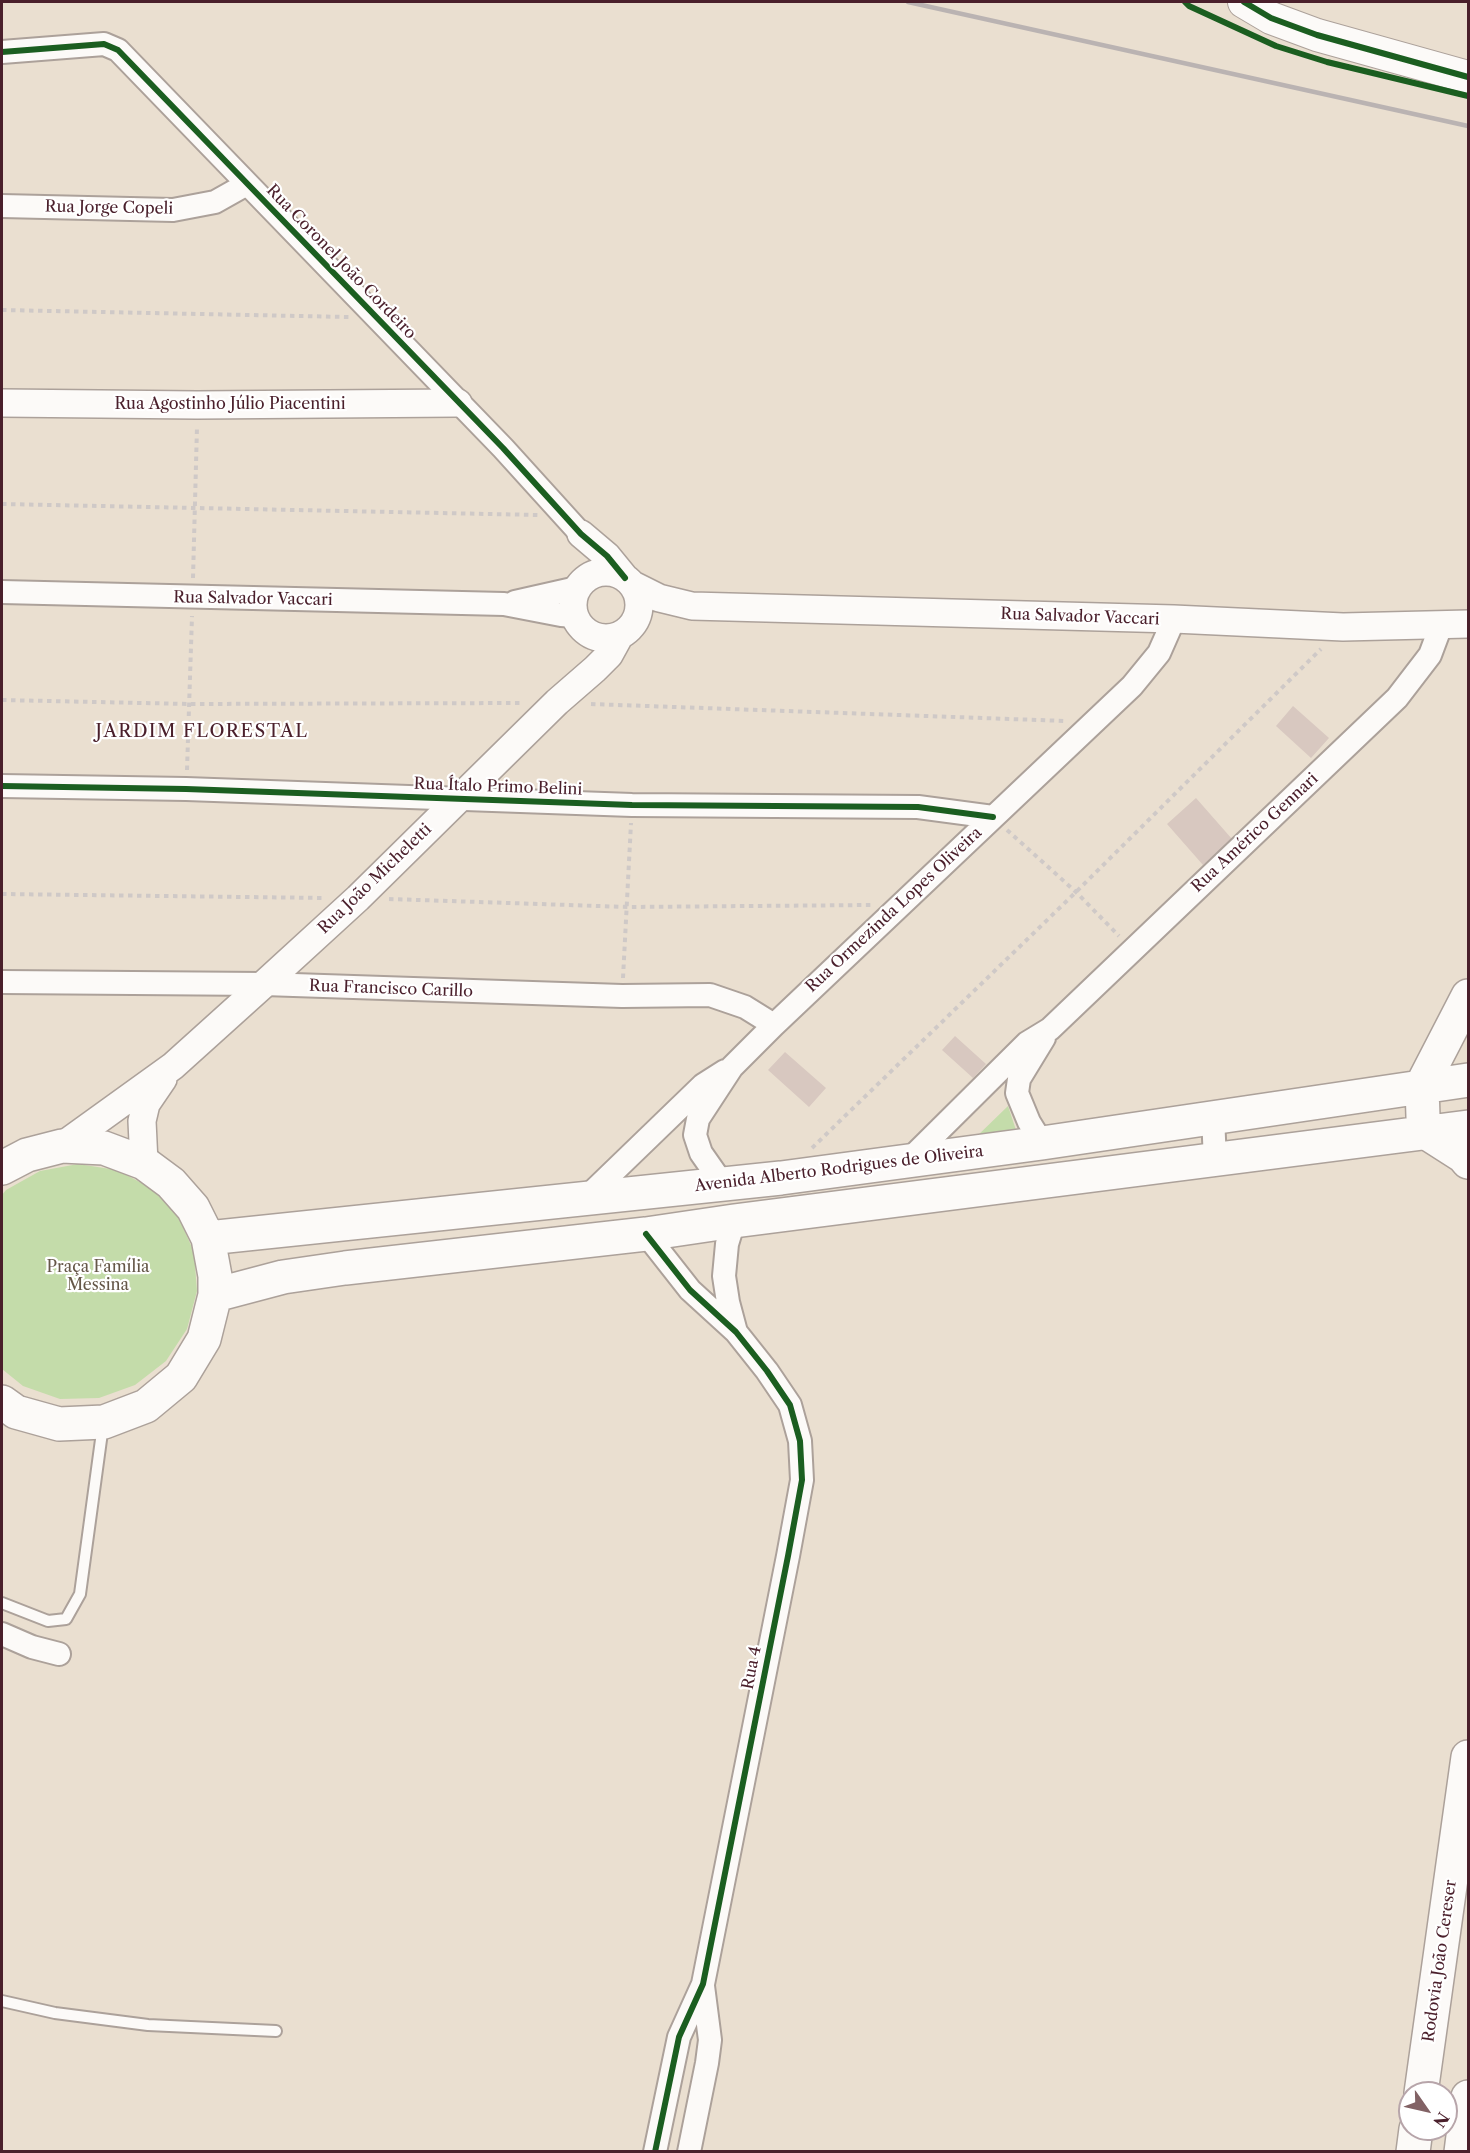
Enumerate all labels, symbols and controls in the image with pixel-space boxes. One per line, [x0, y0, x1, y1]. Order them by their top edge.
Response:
street label: Rua Coronel João Cordeiro [262, 181, 420, 343]
street label: Rua Jorge Copeli [45, 197, 173, 219]
street label: Rua Agostinho Júlio Piacentini [114, 394, 346, 414]
street label: Rua Salvador Vaccari [173, 588, 333, 610]
street label: Rua Salvador Vaccari [1000, 605, 1160, 629]
district label: JARDIM FLORESTAL [96, 721, 308, 743]
street label: Rua Américo Gennari [1188, 769, 1322, 897]
street label: Rua Ítalo Primo Belini [413, 774, 583, 800]
street label: Rua João Micheletti [314, 820, 436, 938]
street label: Rua Ormezinda Lopes Oliveira [802, 823, 986, 997]
street label: Rua Francisco Carillo [309, 977, 473, 1001]
street label: Avenida Alberto Rodrigues de Oliveira [693, 1142, 985, 1196]
park label: Praça Família Messina [46, 1257, 150, 1295]
street label: Rua 4 [738, 1645, 766, 1691]
street label: Rodovia João Cereser [1419, 1878, 1461, 2044]
north arrow [1398, 2081, 1458, 2141]
text: N [1429, 2109, 1453, 2131]

